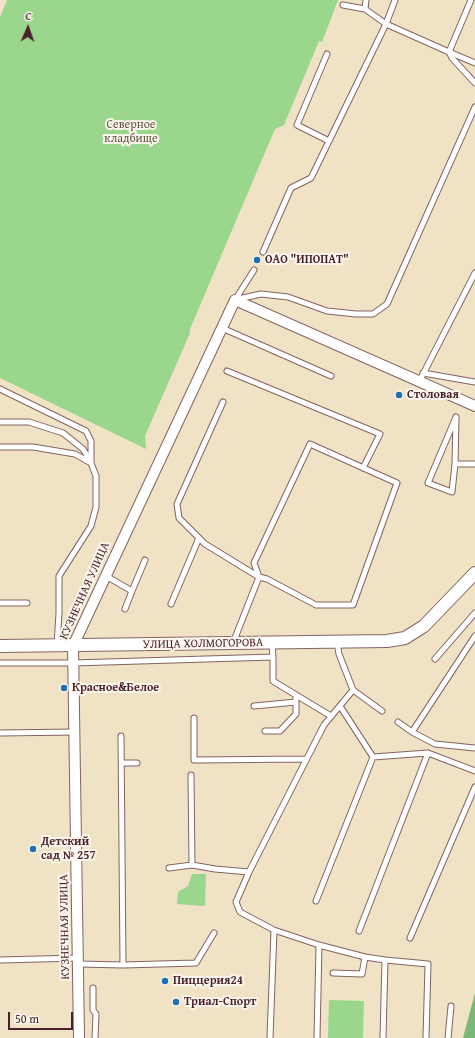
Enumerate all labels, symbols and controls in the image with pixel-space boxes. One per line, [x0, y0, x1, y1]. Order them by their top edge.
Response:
north arrow [8, 8, 48, 48]
text: С [25, 8, 32, 24]
park label: Северное кладбище [104, 118, 158, 146]
place label: ОАО "ИПОПАТ" [265, 253, 349, 267]
marker: ОАО "ИПОПАТ" [252, 255, 262, 265]
place label: Столовая [407, 388, 459, 402]
marker: Столовая [394, 390, 404, 400]
street label: КУЗНЕЧНАЯ УЛИЦА [57, 540, 113, 642]
street label: УЛИЦА ХОЛМОГОРОВА [143, 636, 263, 652]
place label: Красное&Белое [72, 681, 159, 695]
marker: Красное&Белое [59, 683, 69, 693]
place label: Детский сад № 257 [41, 835, 96, 863]
marker: Детский сад № 257 [28, 844, 38, 854]
street label: КУЗНЕЧНАЯ УЛИЦА [57, 874, 73, 980]
place label: Пиццерия24 [173, 974, 243, 988]
marker: Пиццерия24 [160, 976, 170, 986]
place label: Триал-Спорт [184, 995, 256, 1009]
marker: Триал-Спорт [171, 997, 181, 1007]
scale bar [10, 1004, 75, 1030]
text: 50 m [15, 1010, 39, 1027]

